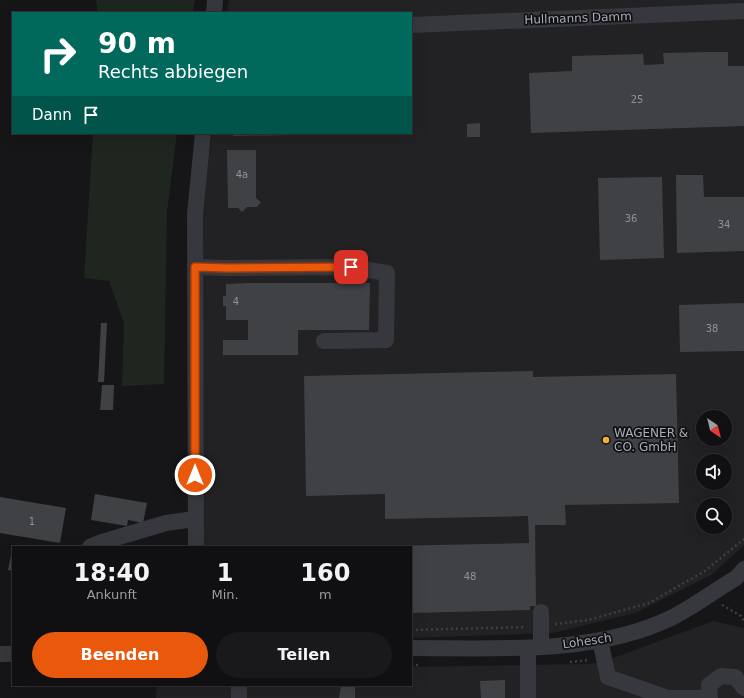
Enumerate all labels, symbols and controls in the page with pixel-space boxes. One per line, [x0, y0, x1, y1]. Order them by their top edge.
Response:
street label: Hullmanns Damm [524, 9, 632, 27]
text: 90 m [98, 27, 176, 60]
icon: right [32, 28, 84, 80]
text: Rechts abbiegen [98, 61, 248, 82]
house number: 25 [631, 94, 643, 105]
icon: arrive [80, 104, 102, 126]
text: Dann [32, 106, 72, 124]
house number: 4a [236, 169, 248, 180]
house number: 36 [625, 213, 637, 224]
house number: 34 [718, 219, 730, 230]
pin [334, 250, 368, 284]
icon: arrive [340, 256, 362, 278]
house number: 4 [233, 296, 239, 307]
house number: 38 [706, 323, 718, 334]
north arrow [696, 410, 732, 446]
map controls [696, 410, 732, 534]
place label: WAGENER & CO. GmbH [614, 426, 688, 454]
marker: WAGENER & CO. GmbH [601, 435, 611, 445]
position arrow [174, 454, 216, 496]
button: sound [696, 454, 732, 490]
button: search [696, 498, 732, 534]
house number: 1 [29, 516, 35, 527]
text: 18:40 [74, 559, 150, 587]
text: 1 [217, 559, 233, 587]
text: 160 [300, 559, 350, 587]
house number: 48 [464, 571, 476, 582]
text: Ankunft [87, 587, 137, 602]
text: Min. [212, 587, 239, 602]
text: m [319, 587, 332, 602]
street label: Lohesch [562, 631, 612, 651]
button: Beenden [32, 632, 208, 678]
button: Teilen [216, 632, 392, 678]

